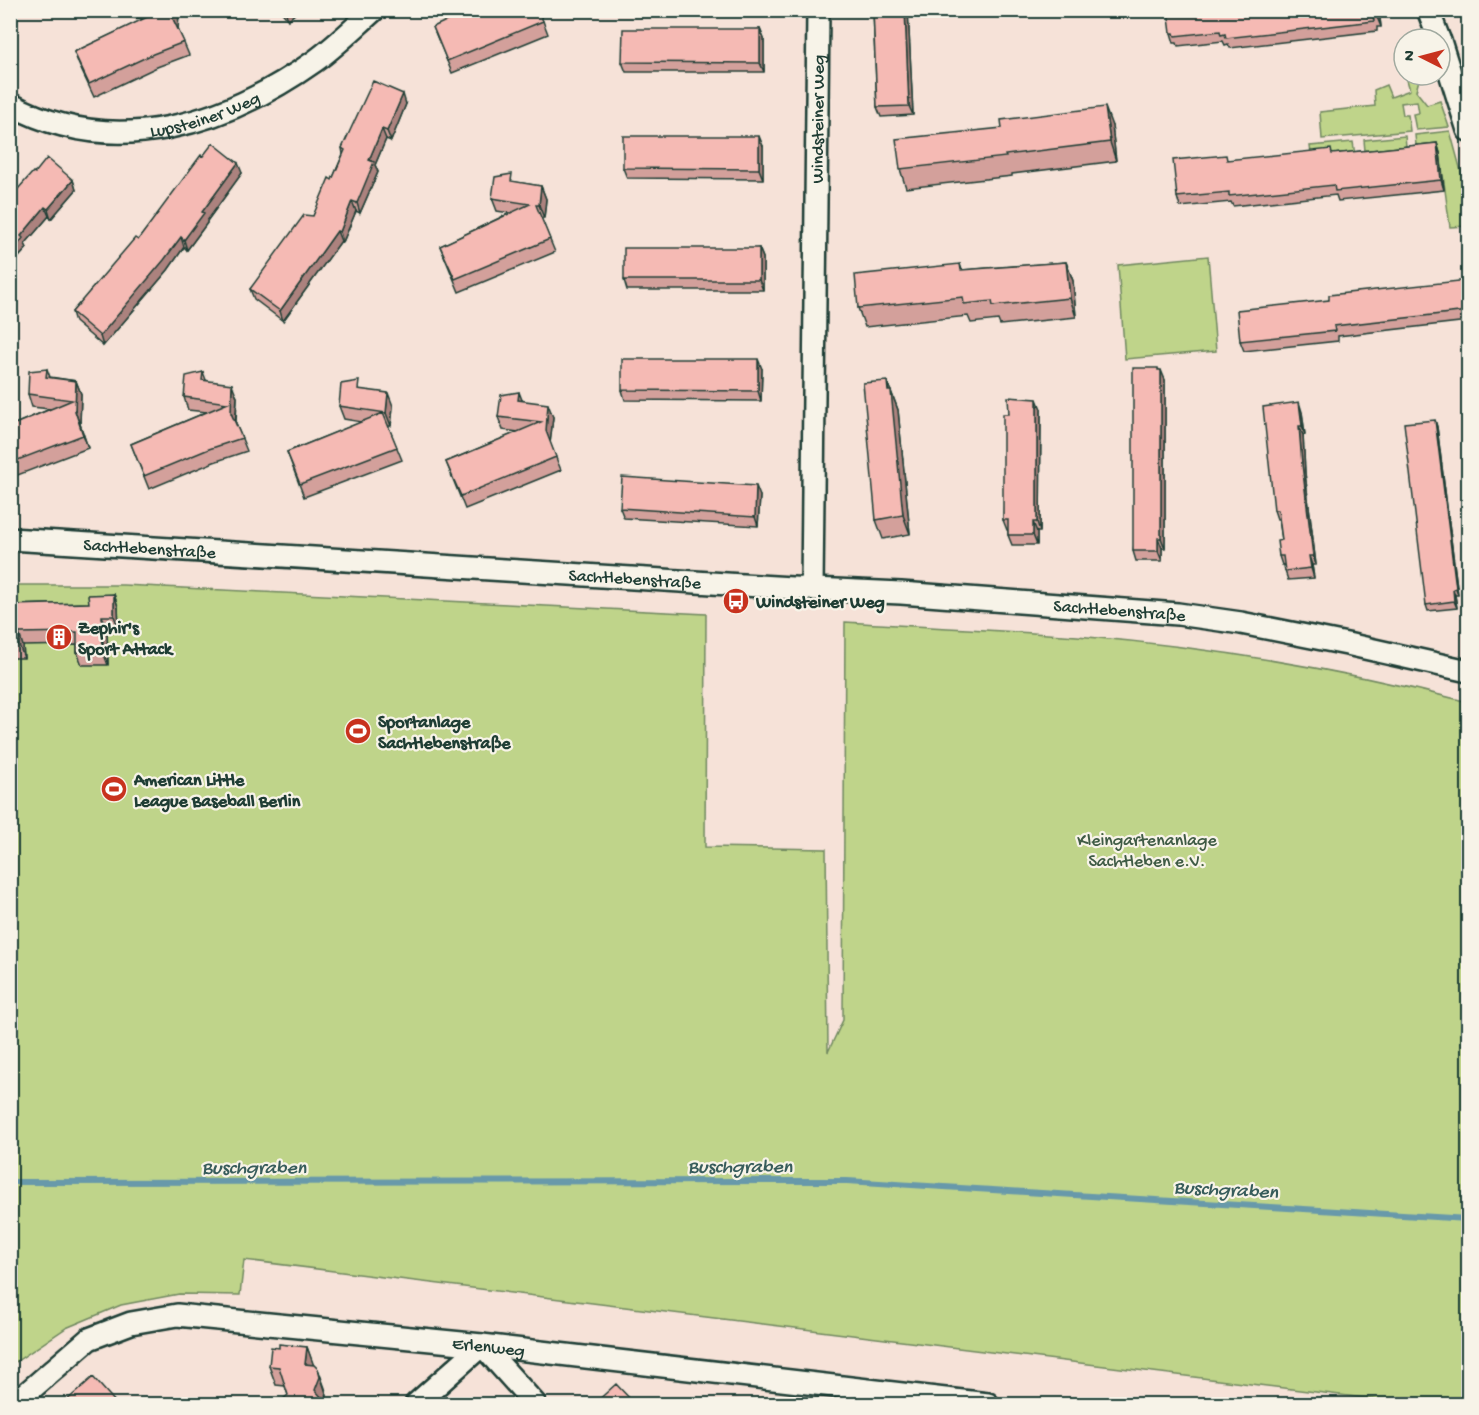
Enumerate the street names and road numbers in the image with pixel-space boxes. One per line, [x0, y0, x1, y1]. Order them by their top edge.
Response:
street label: Windsteiner Weg [808, 55, 831, 184]
street label: Lupsteiner Weg [149, 88, 264, 143]
street label: Sachtlebenstraße [83, 536, 217, 565]
street label: Sachtlebenstraße [568, 566, 702, 595]
street label: Sachtlebenstraße [1053, 597, 1188, 628]
street label: Erlenweg [451, 1334, 526, 1363]

